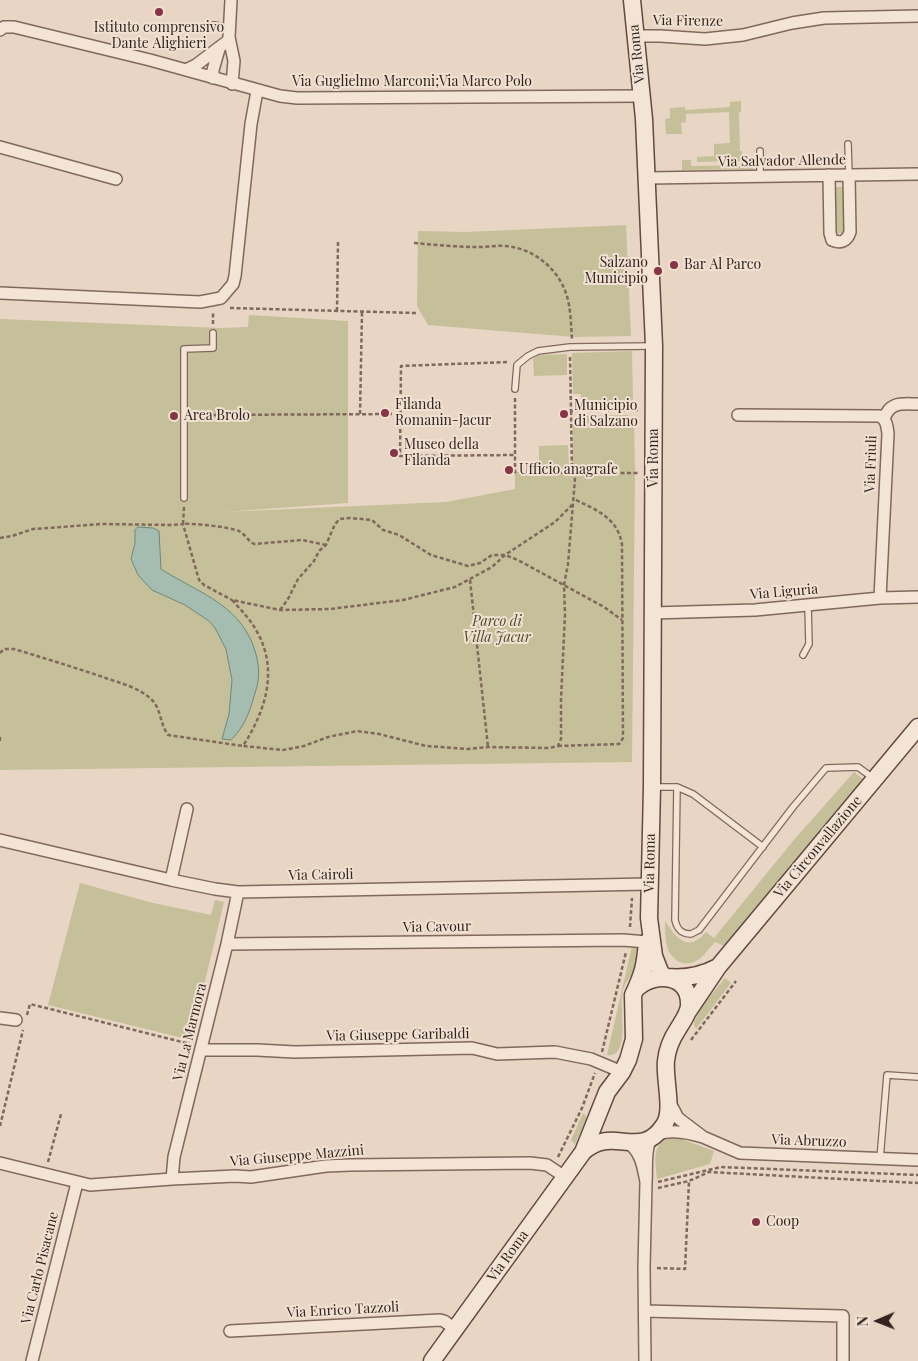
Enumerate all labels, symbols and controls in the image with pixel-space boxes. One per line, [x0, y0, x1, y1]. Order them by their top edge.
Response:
marker: Istituto comprensivo Dante Alighieri [153, 6, 165, 18]
street label: Via Firenze [653, 12, 723, 30]
place label: Istituto comprensivo Dante Alighieri [94, 20, 224, 52]
street label: Via Roma [626, 24, 648, 84]
street label: Via Guglielmo Marconi;Via Marco Polo [292, 74, 532, 90]
street label: Via Salvador Allende [718, 151, 846, 171]
place label: Salzano Municipio [585, 255, 648, 288]
place label: Bar Al Parco [684, 257, 761, 273]
marker: Bar Al Parco [668, 259, 680, 271]
marker: Salzano Municipio [652, 265, 664, 277]
place label: Filanda Romanin-Jacur [395, 397, 491, 430]
place label: Municipio di Salzano [574, 398, 638, 431]
marker: Filanda Romanin-Jacur [379, 407, 391, 419]
place label: Area Brolo [184, 408, 250, 424]
marker: Municipio di Salzano [558, 408, 570, 420]
marker: Area Brolo [168, 410, 180, 422]
street label: Via Roma [646, 428, 662, 488]
street label: Via Friuli [862, 435, 880, 493]
place label: Museo della Filanda [404, 437, 479, 470]
marker: Museo della Filanda [388, 447, 400, 459]
place label: Ufficio anagrafe [519, 462, 618, 478]
marker: Ufficio anagrafe [503, 464, 515, 476]
street label: Via Liguria [749, 581, 819, 603]
park label: Parco di Villa Jacur [463, 614, 531, 646]
street label: Via Circonvallazione [770, 793, 866, 901]
street label: Via Roma [641, 833, 659, 893]
street label: Via Cairoli [288, 866, 354, 884]
street label: Via Cavour [403, 918, 471, 936]
street label: Via La Marmora [170, 981, 210, 1083]
street label: Via Giuseppe Garibaldi [326, 1025, 470, 1045]
street label: Via Abruzzo [771, 1131, 847, 1151]
street label: Via Giuseppe Mazzini [229, 1142, 365, 1170]
street label: Via Carlo Pisacane [18, 1210, 62, 1326]
place label: Coop [766, 1214, 799, 1230]
marker: Coop [750, 1216, 762, 1228]
street label: Via Roma [484, 1227, 532, 1285]
north arrow [853, 1296, 903, 1346]
street label: Via Enrico Tazzoli [286, 1299, 400, 1321]
text: N [853, 1316, 872, 1326]

